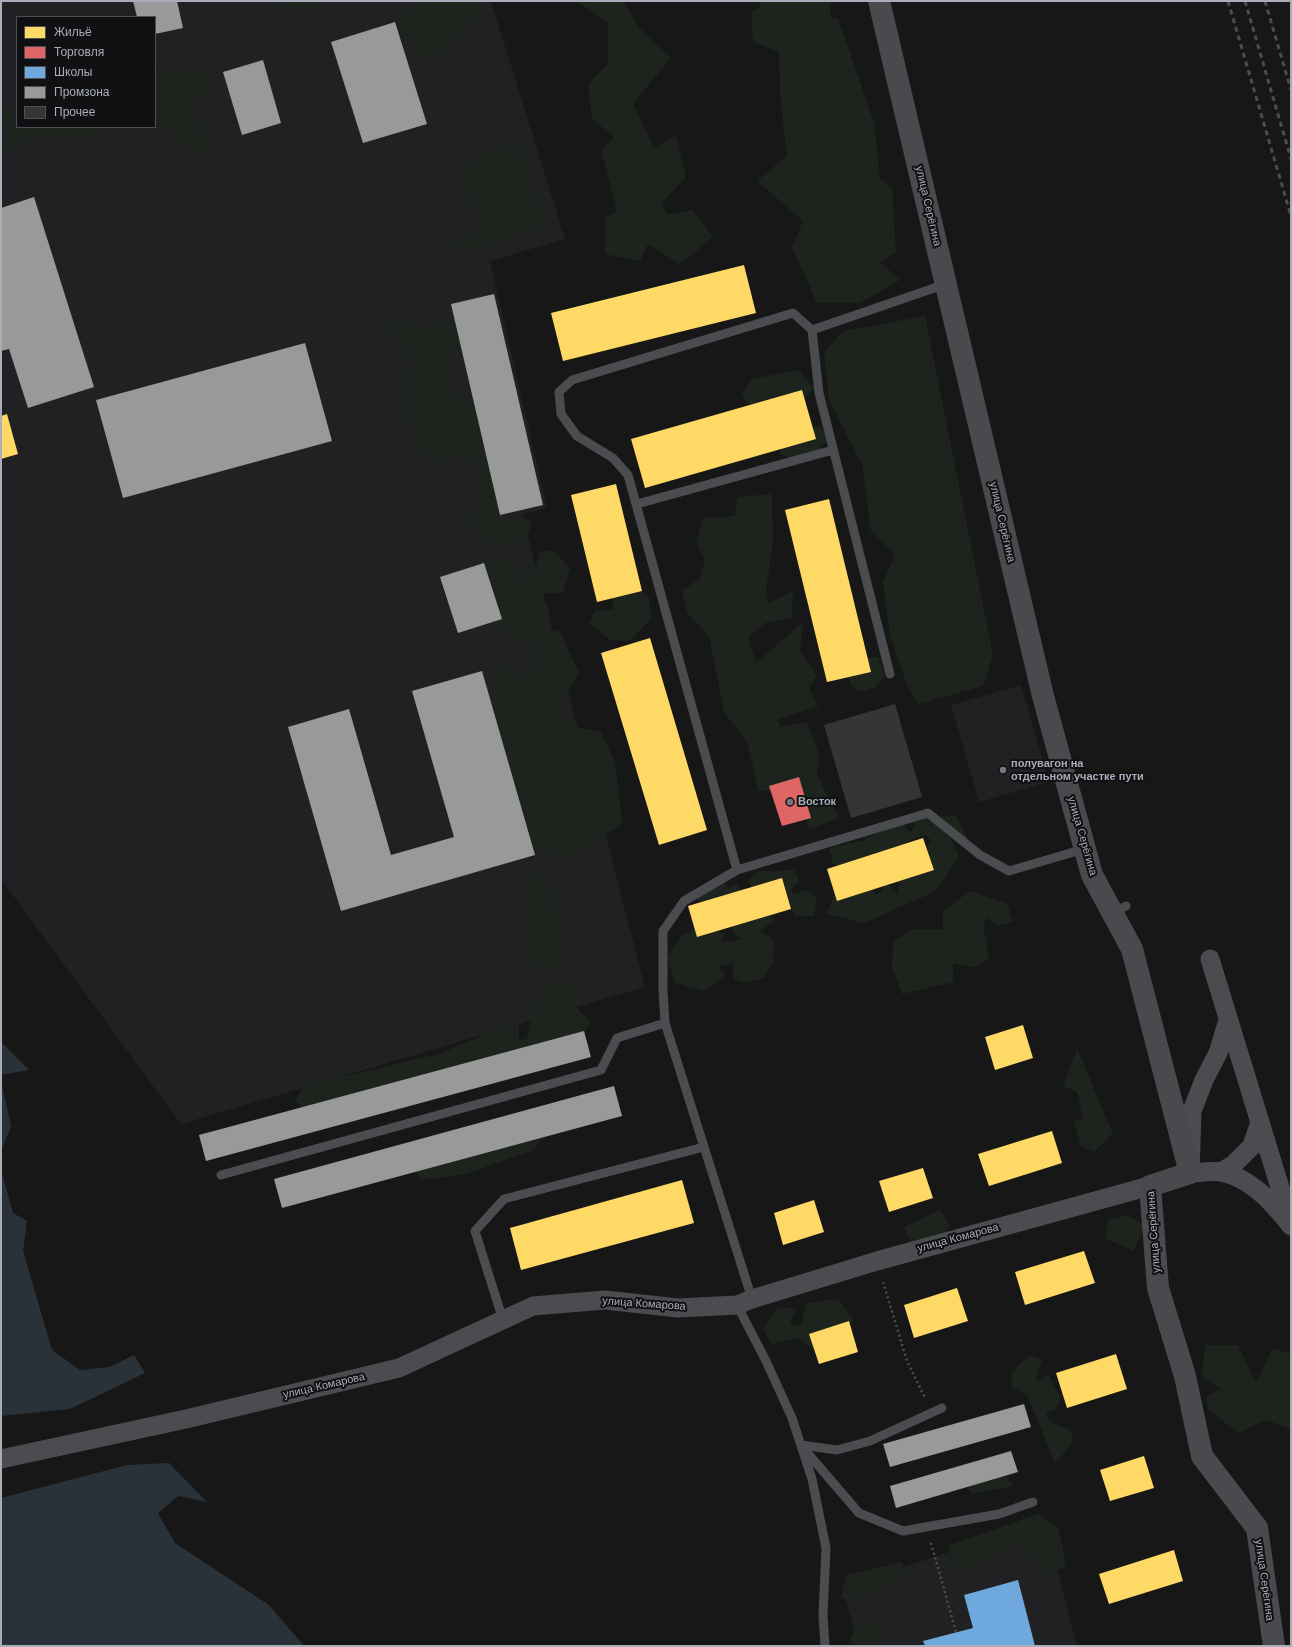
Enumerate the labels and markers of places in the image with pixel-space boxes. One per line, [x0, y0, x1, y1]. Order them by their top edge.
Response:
place label: полувагон на отдельном участке пути [1011, 757, 1144, 783]
marker: полувагон на отдельном участке пути [998, 765, 1008, 775]
place label: Восток [798, 795, 836, 809]
marker: Восток [785, 797, 795, 807]

